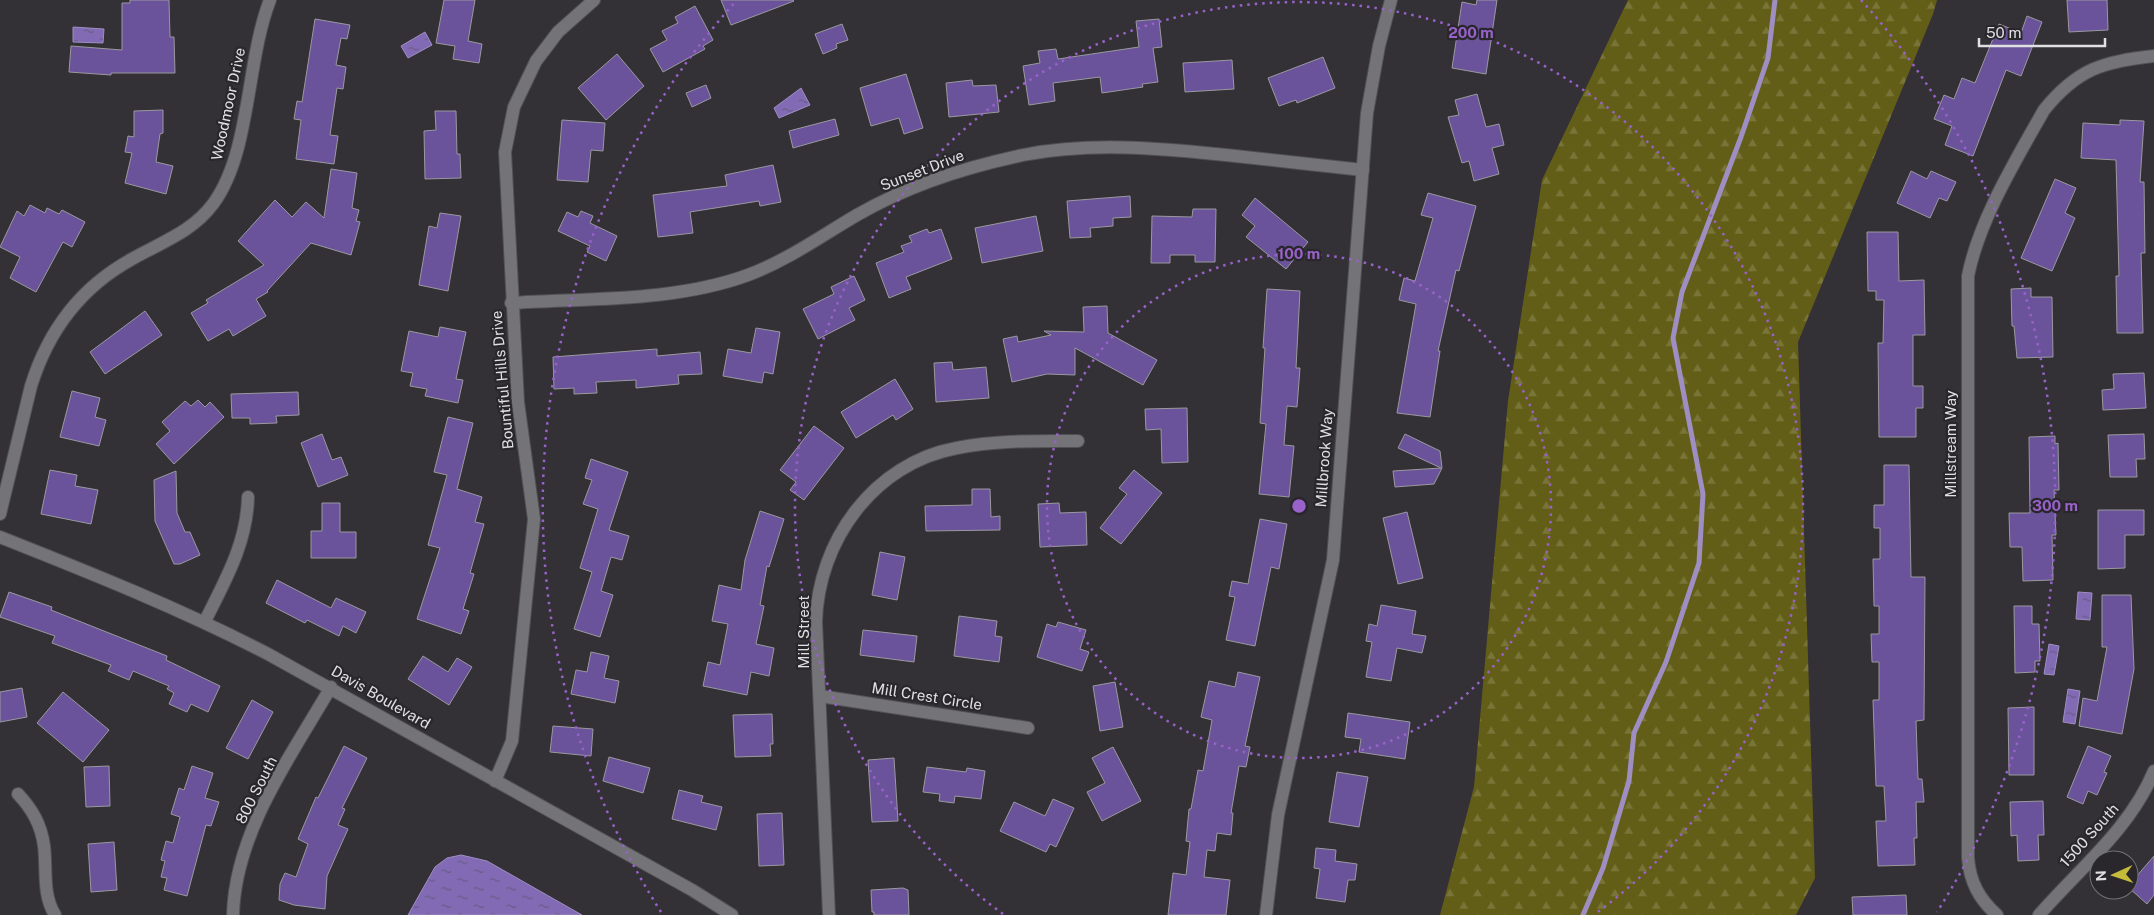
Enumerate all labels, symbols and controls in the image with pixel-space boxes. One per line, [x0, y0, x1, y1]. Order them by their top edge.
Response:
scale bar [1979, 15, 2105, 47]
text: 200 m [1448, 24, 1494, 41]
text: 50 m [1986, 24, 2021, 41]
street label: Woodmoor Drive [208, 46, 248, 162]
street label: Sunset Drive [878, 146, 966, 194]
text: 100 m [1278, 245, 1320, 262]
street label: Bountiful Hills Drive [487, 310, 517, 450]
street label: Millstream Way [1942, 390, 1959, 498]
street label: Millbrook Way [1312, 408, 1336, 508]
centre of rings [1290, 497, 1308, 515]
text: 300 m [2032, 497, 2078, 514]
street label: Mill Street [795, 595, 812, 669]
street label: Davis Boulevard [329, 662, 433, 732]
street label: Mill Crest Circle [871, 679, 983, 713]
street label: 800 South [232, 754, 280, 826]
street label: 1500 South [2056, 800, 2122, 870]
north arrow [2089, 850, 2139, 900]
text: N [2093, 870, 2109, 882]

